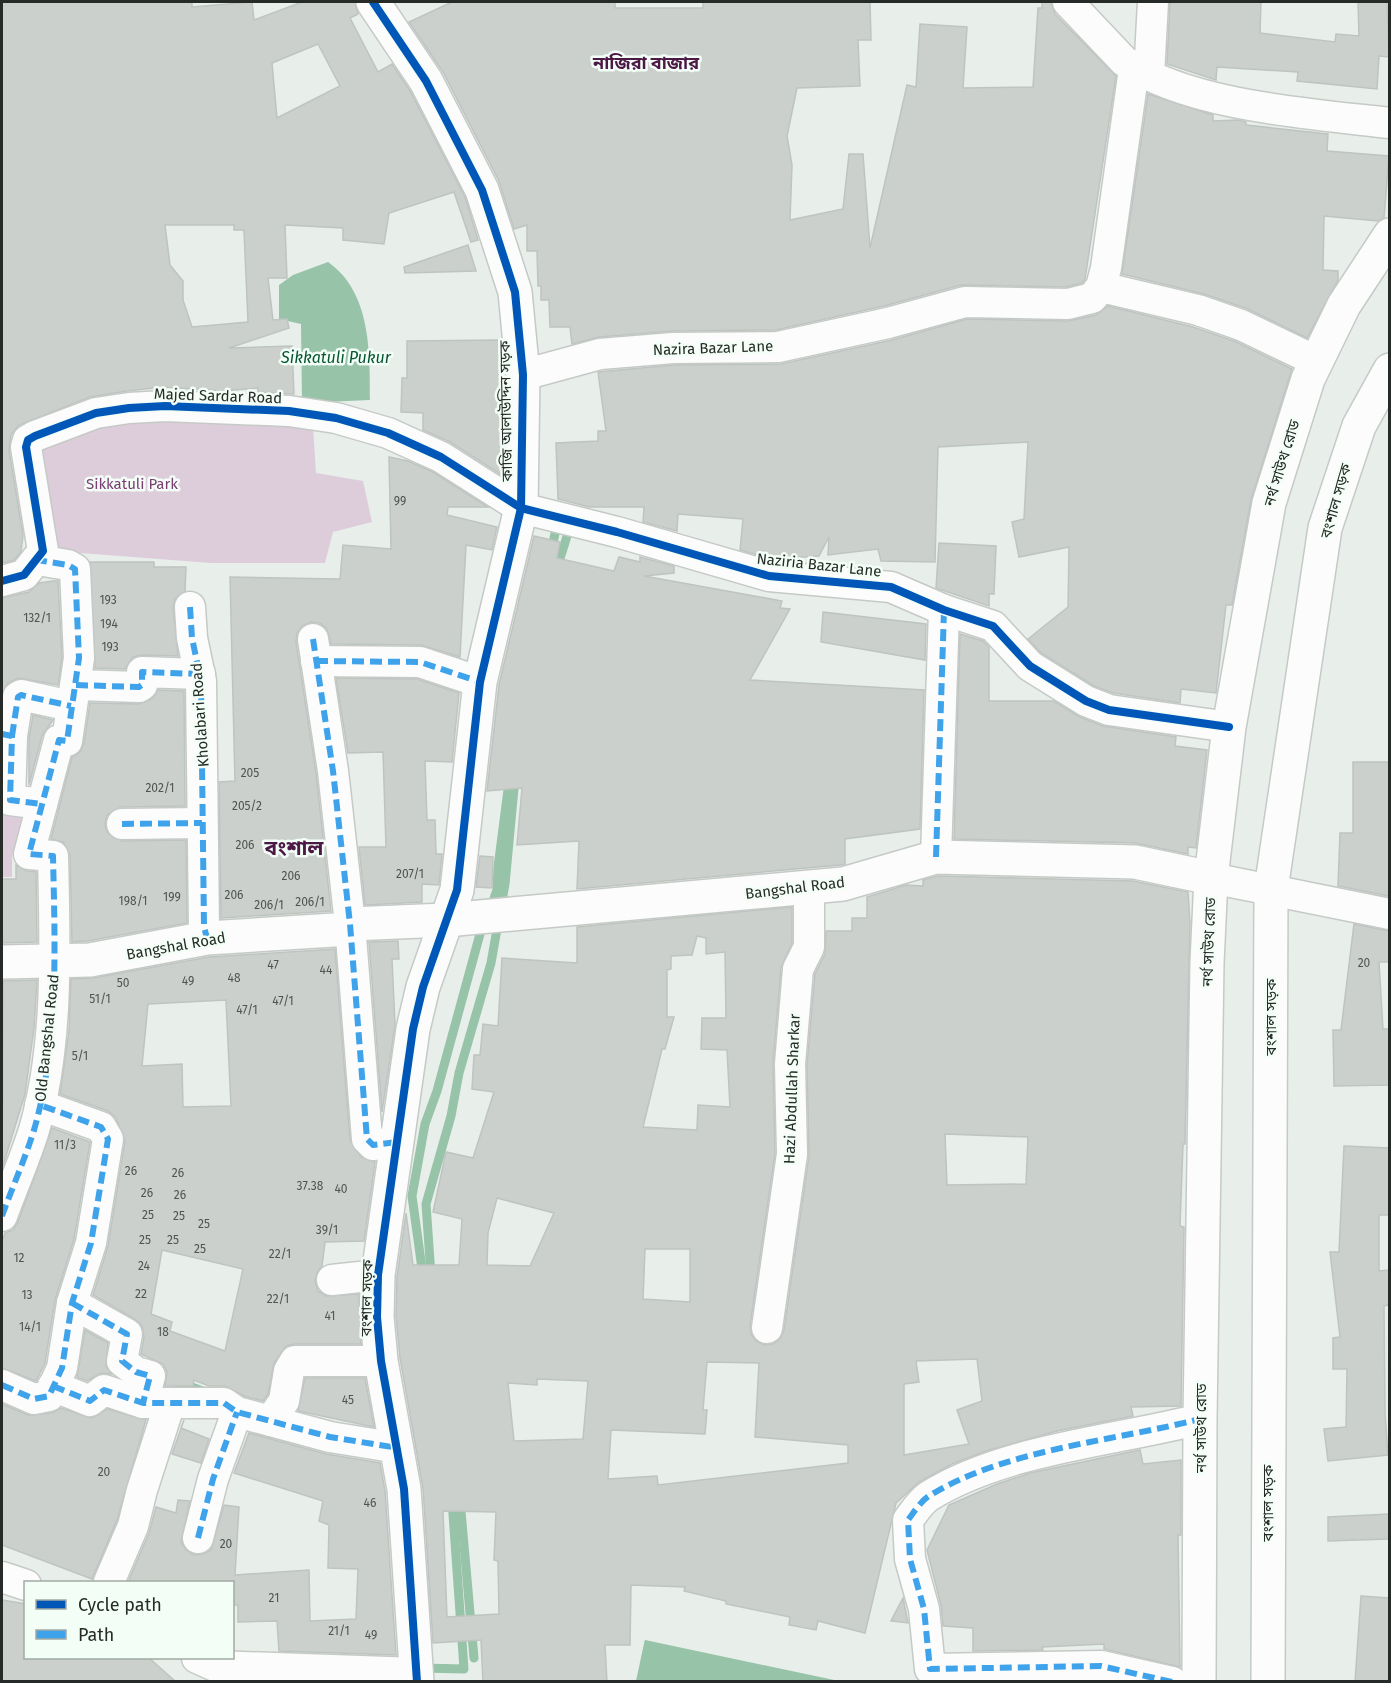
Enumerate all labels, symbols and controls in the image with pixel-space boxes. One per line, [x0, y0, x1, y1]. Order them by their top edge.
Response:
district label: নাজিরা বাজার [592, 52, 700, 74]
street label: Nazira Bazar Lane [652, 337, 774, 359]
street label: কাজি আলাউদ্দিন সড়ক [496, 339, 516, 483]
water label: Sikkatuli Pukur [280, 348, 392, 367]
street label: Majed Sardar Road [154, 385, 282, 407]
street label: নর্থ সাউথ রোড [1260, 417, 1304, 509]
street label: বংশাল সড়ক [1316, 461, 1355, 541]
park label: Sikkatuli Park [86, 475, 178, 493]
house number: 99 [394, 494, 406, 508]
street label: Naziria Bazar Lane [756, 549, 882, 581]
house number: 193 [99, 593, 117, 607]
house number: 132/1 [23, 611, 51, 625]
house number: 194 [100, 617, 118, 631]
house number: 193 [101, 640, 119, 654]
street label: Kholabari Road [187, 662, 213, 768]
house number: 205 [241, 766, 259, 780]
house number: 202/1 [145, 781, 175, 795]
house number: 205/2 [232, 799, 262, 813]
district label: বংশাল [264, 835, 324, 861]
house number: 206 [235, 838, 255, 852]
house number: 207/1 [396, 867, 424, 881]
house number: 206 [281, 869, 301, 883]
street label: Bangshal Road [744, 873, 846, 903]
house number: 206 [224, 888, 244, 902]
house number: 199 [163, 890, 181, 904]
house number: 198/1 [119, 894, 147, 908]
house number: 206/1 [295, 895, 325, 909]
street label: নর্থ সাউথ রোড [1198, 897, 1220, 988]
house number: 206/1 [254, 898, 284, 912]
street label: Bangshal Road [125, 928, 227, 964]
house number: 20 [1358, 956, 1371, 970]
house number: 47 [267, 958, 279, 972]
house number: 44 [320, 963, 333, 977]
house number: 48 [228, 971, 241, 985]
street label: Old Bangshal Road [31, 973, 63, 1103]
house number: 49 [182, 974, 194, 988]
house number: 50 [117, 976, 130, 990]
street label: বংশাল সড়ক [1262, 978, 1280, 1056]
house number: 51/1 [89, 992, 111, 1006]
house number: 47/1 [272, 994, 294, 1008]
house number: 47/1 [236, 1003, 258, 1017]
street label: Hazi Abdullah Sharkar [780, 1013, 804, 1164]
house number: 5/1 [72, 1049, 88, 1063]
house number: 11/3 [54, 1138, 76, 1152]
house number: 26 [125, 1164, 137, 1178]
house number: 26 [172, 1166, 184, 1180]
house number: 37.38 [297, 1179, 324, 1193]
house number: 40 [334, 1182, 348, 1196]
house number: 26 [141, 1186, 153, 1200]
house number: 26 [174, 1188, 186, 1202]
house number: 25 [142, 1208, 154, 1222]
house number: 25 [173, 1209, 185, 1223]
house number: 25 [198, 1217, 210, 1231]
house number: 39/1 [316, 1223, 338, 1237]
house number: 25 [139, 1233, 151, 1247]
house number: 25 [167, 1233, 179, 1247]
house number: 25 [194, 1242, 206, 1256]
house number: 22/1 [269, 1247, 291, 1261]
house number: 12 [13, 1251, 25, 1265]
house number: 24 [138, 1259, 151, 1273]
street label: বংশাল সড়ক [357, 1259, 377, 1338]
house number: 22 [135, 1287, 147, 1301]
house number: 13 [21, 1288, 33, 1302]
house number: 22/1 [267, 1292, 289, 1306]
house number: 41 [325, 1309, 335, 1323]
house number: 14/1 [19, 1320, 41, 1334]
house number: 18 [157, 1325, 169, 1339]
street label: নর্থ সাউথ রোড [1192, 1383, 1210, 1474]
house number: 45 [342, 1393, 354, 1407]
street label: বংশাল সড়ক [1259, 1464, 1277, 1542]
house number: 20 [98, 1465, 111, 1479]
house number: 46 [364, 1496, 376, 1510]
house number: 20 [220, 1537, 233, 1551]
legend [24, 1581, 234, 1659]
house number: 21 [269, 1591, 279, 1605]
text: Cycle path [78, 1594, 162, 1616]
text: Path [78, 1624, 114, 1646]
house number: 21/1 [328, 1624, 350, 1638]
house number: 49 [365, 1628, 377, 1642]

